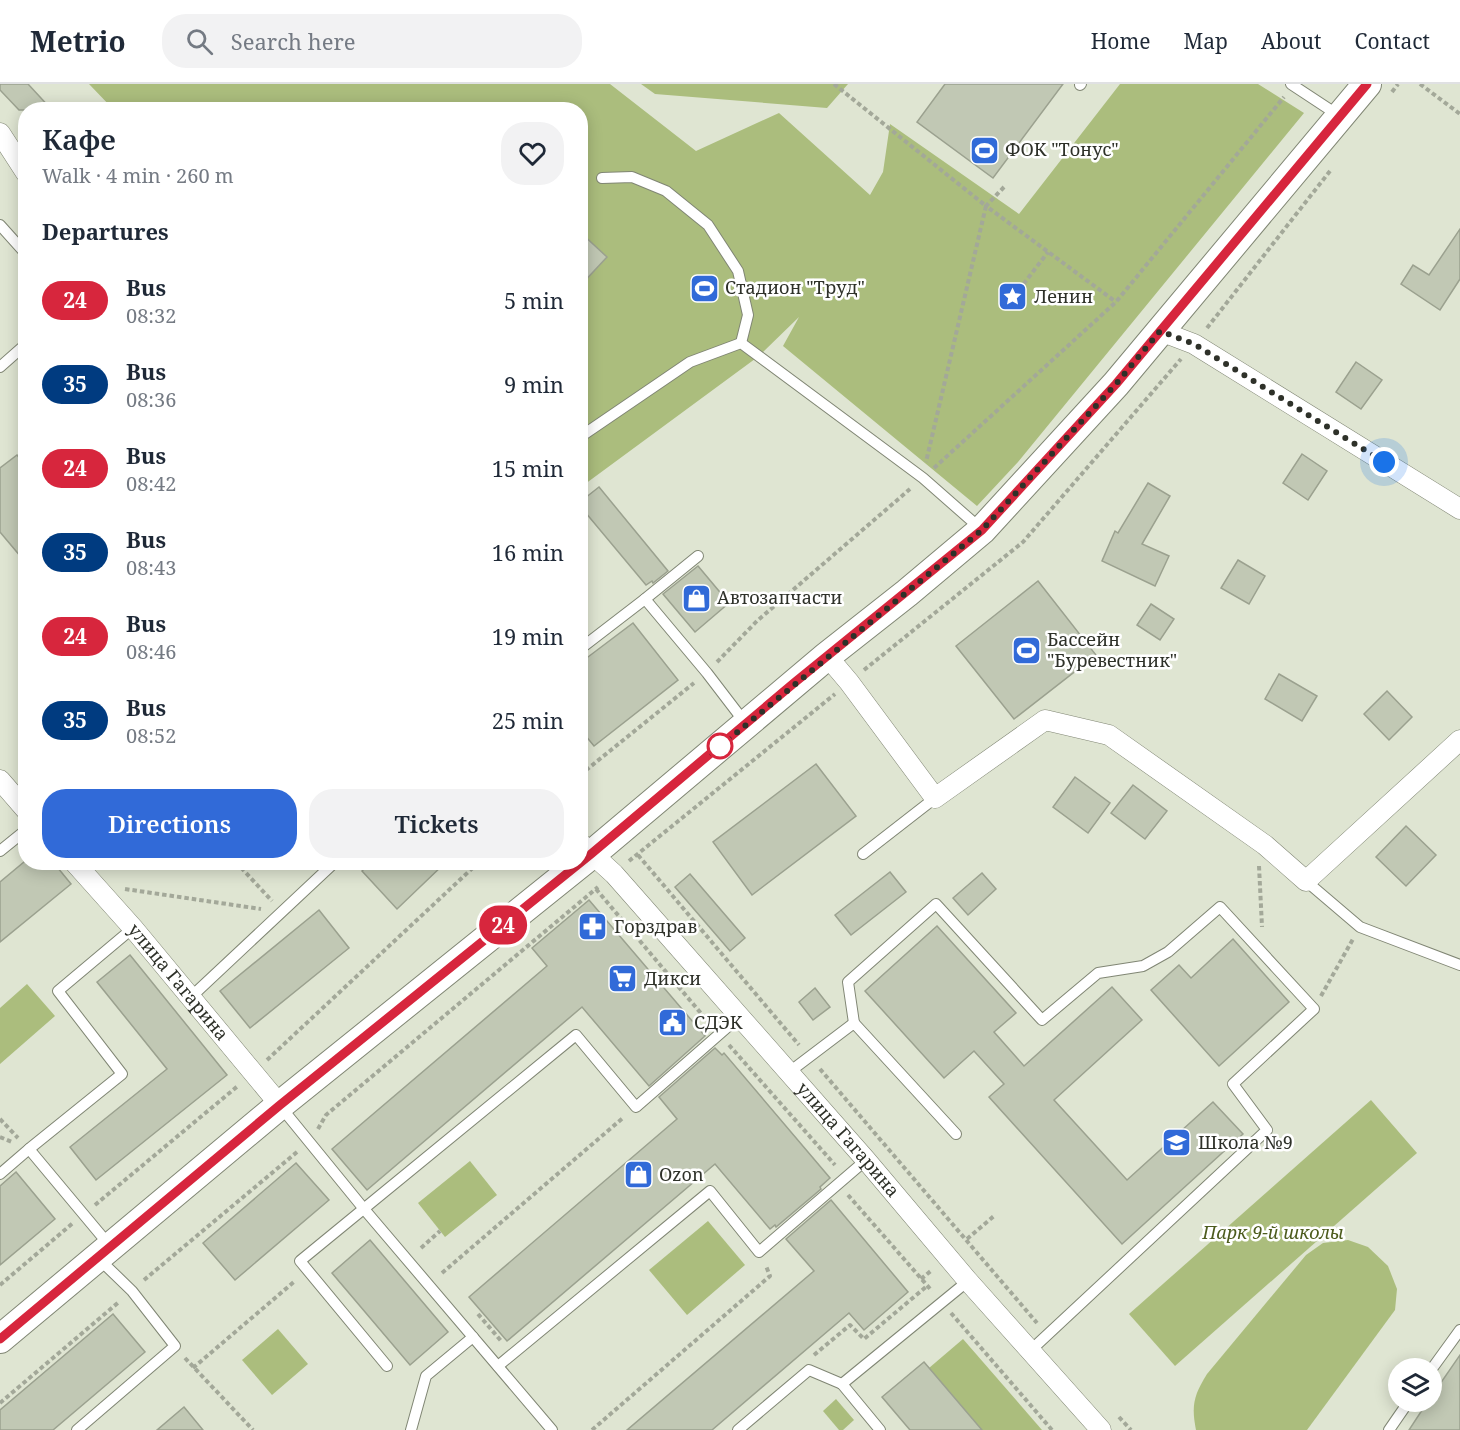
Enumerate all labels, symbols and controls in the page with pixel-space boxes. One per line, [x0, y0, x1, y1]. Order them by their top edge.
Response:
search box [162, 14, 582, 68]
text: Metrio [30, 22, 126, 60]
icon: search [183, 25, 216, 58]
text: Search here [231, 26, 356, 56]
text: Home [1091, 27, 1151, 55]
text: Map [1184, 27, 1228, 55]
text: About [1261, 27, 1322, 55]
text: Contact [1355, 27, 1430, 55]
text: Кафе [42, 120, 116, 158]
button: heart [501, 122, 564, 185]
sports icon: ФОК "Тонус" [968, 134, 1000, 166]
place label: ФОК "Тонус" [1005, 137, 1119, 161]
text: Walk · 4 min · 260 m [42, 162, 234, 189]
text: Departures [42, 216, 169, 246]
text: Bus [126, 272, 166, 302]
sports icon: Стадион "Труд" [688, 272, 720, 304]
place label: Стадион "Труд" [725, 275, 865, 299]
place icon: Ленин [997, 281, 1029, 313]
place label: Ленин [1034, 284, 1093, 308]
text: 5 min [504, 285, 564, 315]
text: 24 [63, 286, 87, 314]
text: 08:32 [126, 302, 176, 329]
text: Bus [126, 356, 166, 386]
text: 9 min [504, 369, 564, 399]
text: 35 [63, 370, 87, 398]
text: 08:36 [126, 386, 176, 413]
text: Bus [126, 440, 166, 470]
your location [1369, 447, 1399, 477]
text: 15 min [492, 453, 564, 483]
text: 24 [63, 454, 87, 482]
text: 08:42 [126, 470, 176, 497]
text: Bus [126, 524, 166, 554]
text: 16 min [492, 537, 564, 567]
text: 35 [63, 538, 87, 566]
text: 08:43 [126, 554, 176, 581]
shop icon: Автозапчасти [680, 582, 712, 614]
place label: Автозапчасти [717, 585, 842, 609]
text: Bus [126, 608, 166, 638]
text: 19 min [492, 621, 564, 651]
text: 24 [63, 622, 87, 650]
place label: Бассейн "Буревестник" [1047, 627, 1177, 672]
sports icon: Бассейн "Буревестник" [1010, 634, 1042, 666]
text: 08:46 [126, 638, 176, 665]
text: Bus [126, 692, 166, 722]
text: 25 min [492, 705, 564, 735]
text: 35 [63, 706, 87, 734]
text: 08:52 [126, 722, 176, 749]
unlabelled marker [707, 733, 733, 759]
button: Directions [42, 789, 297, 858]
button: Tickets [309, 789, 564, 858]
line badge: 24 [476, 906, 530, 944]
text: 24 [491, 911, 515, 939]
pharmacy icon: Горздрав [577, 911, 609, 943]
place label: Горздрав [614, 914, 697, 938]
street label: улица Гагарина [123, 918, 235, 1045]
supermarket icon: Дикси [607, 963, 639, 995]
place label: Дикси [644, 966, 701, 990]
public building icon: СДЭК [657, 1007, 689, 1039]
place label: СДЭК [694, 1010, 743, 1034]
street label: улица Гагарина [792, 1076, 905, 1202]
school or university icon: Школа №9 [1161, 1127, 1193, 1159]
place label: Школа №9 [1198, 1130, 1293, 1154]
shop icon: Ozon [622, 1159, 654, 1191]
place label: Ozon [659, 1162, 704, 1186]
park label: Парк 9-й школы [1201, 1220, 1344, 1244]
map controls [1388, 1358, 1442, 1412]
button: layers [1388, 1358, 1442, 1412]

